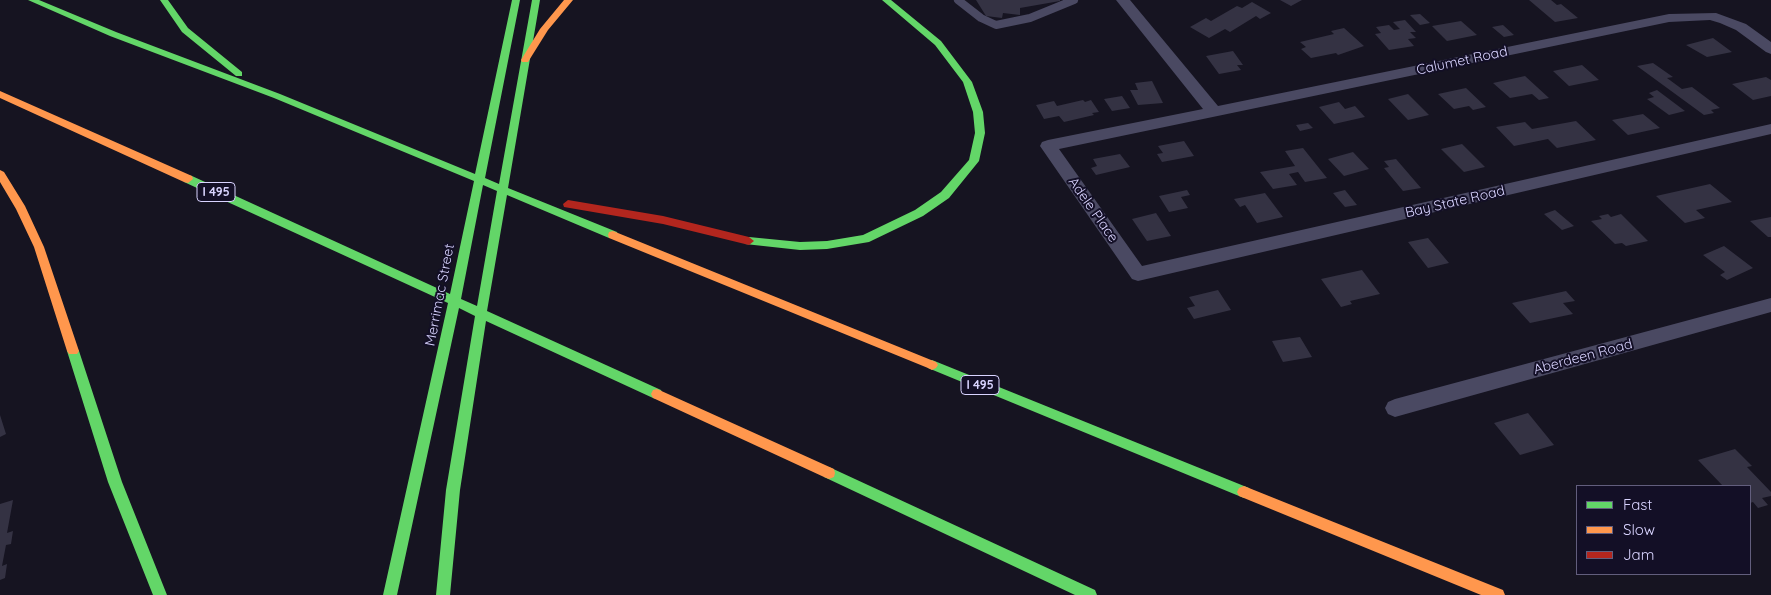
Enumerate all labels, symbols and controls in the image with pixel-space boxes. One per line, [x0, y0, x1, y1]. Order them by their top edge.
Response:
street label: Calumet Road [1415, 43, 1509, 79]
street label: Adele Place [1064, 174, 1122, 246]
road number: I 495 [197, 182, 235, 202]
street label: Bay State Road [1404, 182, 1506, 222]
street label: Merrimac Street [422, 242, 458, 348]
street label: Aberdeen Road [1532, 336, 1634, 378]
road number: I 495 [961, 376, 999, 394]
legend [1576, 485, 1751, 575]
text: Fast [1623, 495, 1652, 514]
text: Slow [1623, 520, 1655, 539]
text: Jam [1623, 545, 1654, 564]

